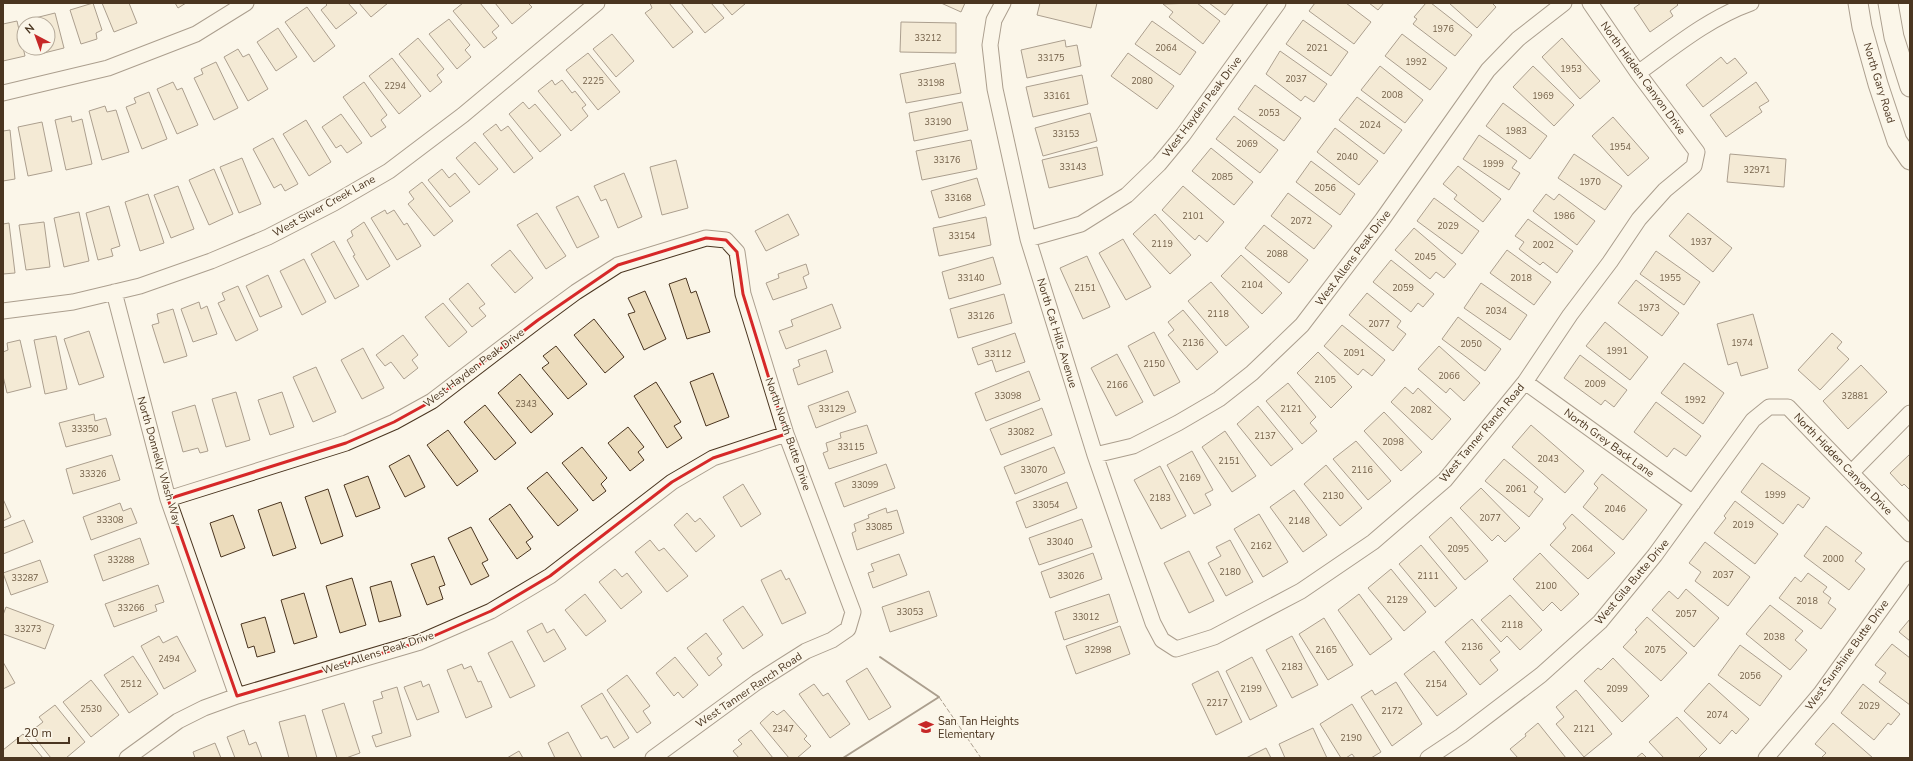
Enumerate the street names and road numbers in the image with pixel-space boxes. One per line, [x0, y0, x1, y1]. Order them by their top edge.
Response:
street label: North Hidden Canyon Drive [1597, 19, 1689, 138]
street label: North Gary Road [1860, 41, 1898, 125]
street label: West Hayden Peak Drive [1159, 53, 1245, 161]
street label: West Silver Creek Lane [270, 171, 378, 240]
street label: West Allens Peak Drive [1312, 207, 1394, 309]
street label: North Cat Hills Avenue [1033, 276, 1081, 390]
street label: West Hayden Peak Drive [420, 325, 528, 411]
street label: North North Butte Drive [762, 375, 814, 493]
street label: West Tanner Ranch Road [1436, 380, 1528, 486]
street label: North Donnelly Wash Way [133, 395, 185, 528]
street label: North Grey Back Lane [1561, 405, 1657, 481]
street label: North Hidden Canyon Drive [1790, 410, 1896, 518]
street label: West Gila Butte Drive [1592, 536, 1672, 628]
street label: West Sunshine Butte Drive [1802, 597, 1892, 713]
street label: West Allens Peak Drive [320, 628, 436, 678]
street label: West Tanner Ranch Road [693, 649, 805, 731]

